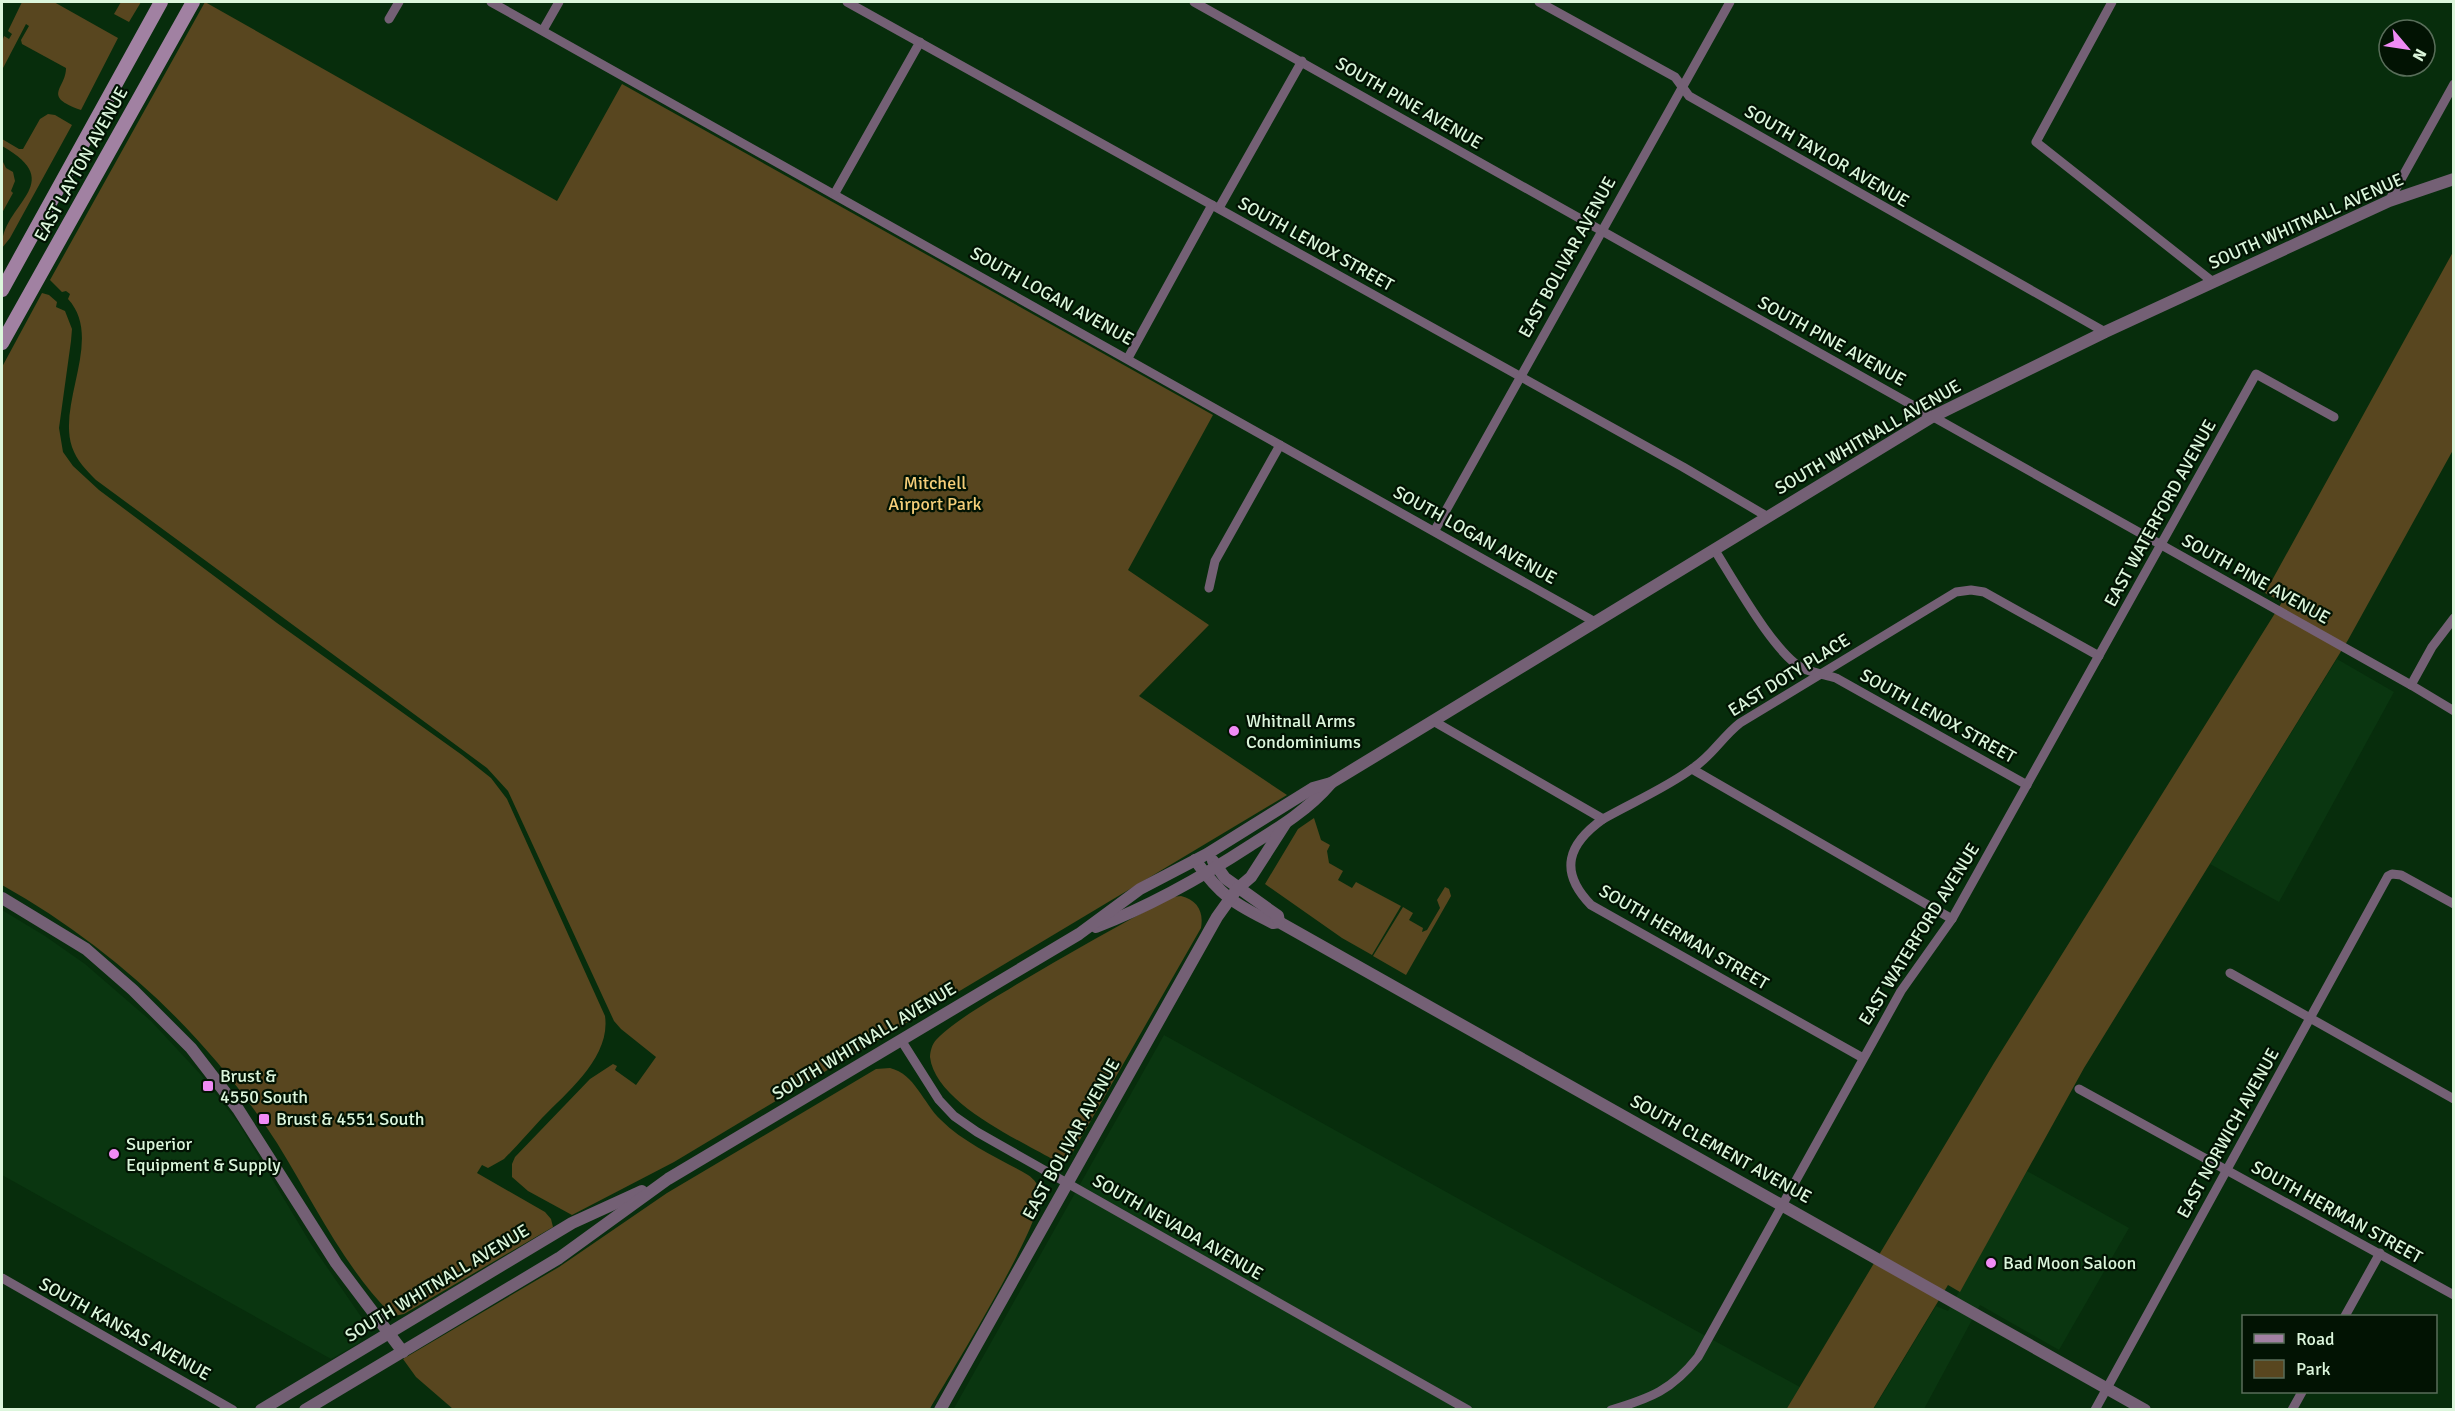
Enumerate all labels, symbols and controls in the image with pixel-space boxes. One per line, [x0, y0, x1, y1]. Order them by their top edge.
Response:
north arrow [2377, 18, 2437, 78]
text: N [2408, 45, 2431, 65]
street label: SOUTH PINE AVENUE [1332, 52, 1486, 154]
street label: EAST LAYTON AVENUE [29, 83, 133, 245]
street label: SOUTH TAYLOR AVENUE [1741, 100, 1913, 212]
street label: SOUTH WHITNALL AVENUE [2205, 168, 2407, 274]
street label: EAST BOLIVAR AVENUE [1514, 173, 1620, 341]
street label: SOUTH LENOX STREET [1234, 192, 1398, 296]
street label: SOUTH LOGAN AVENUE [966, 242, 1138, 350]
street label: SOUTH PINE AVENUE [1754, 291, 1910, 391]
street label: SOUTH WHITNALL AVENUE [1771, 375, 1965, 499]
street label: EAST WATERFORD AVENUE [2099, 415, 2221, 611]
park label: Mitchell Airport Park [888, 472, 982, 515]
street label: SOUTH LOGAN AVENUE [1389, 481, 1561, 589]
street label: SOUTH PINE AVENUE [2178, 529, 2334, 629]
street label: EAST DOTY PLACE [1724, 629, 1854, 721]
street label: SOUTH LENOX STREET [1856, 664, 2020, 768]
place label: Whitnall Arms Condominiums [1246, 710, 1361, 753]
marker: Whitnall Arms Condominiums [1227, 724, 1241, 738]
street label: EAST WATERFORD AVENUE [1854, 839, 1984, 1029]
street label: SOUTH HERMAN STREET [1595, 879, 1773, 995]
street label: SOUTH WHITNALL AVENUE [768, 977, 960, 1105]
street label: EAST NORWICH AVENUE [2172, 1044, 2284, 1222]
street label: EAST BOLIVAR AVENUE [1018, 1055, 1124, 1223]
place label: Brust & 4550 South [220, 1065, 308, 1108]
marker: Brust & 4550 South [201, 1079, 215, 1093]
street label: SOUTH CLEMENT AVENUE [1626, 1090, 1816, 1208]
place label: Brust & 4551 South [276, 1108, 425, 1130]
marker: Brust & 4551 South [257, 1112, 271, 1126]
place label: Superior Equipment & Supply [126, 1133, 281, 1176]
marker: Superior Equipment & Supply [107, 1147, 121, 1161]
street label: SOUTH HERMAN STREET [2248, 1156, 2426, 1268]
street label: SOUTH NEVADA AVENUE [1089, 1169, 1267, 1285]
street label: SOUTH WHITNALL AVENUE [341, 1219, 533, 1347]
place label: Bad Moon Saloon [2003, 1252, 2136, 1274]
marker: Bad Moon Saloon [1984, 1256, 1998, 1270]
street label: SOUTH KANSAS AVENUE [35, 1273, 215, 1385]
legend [2242, 1315, 2437, 1393]
text: Road [2296, 1328, 2335, 1350]
text: Park [2296, 1358, 2331, 1380]

